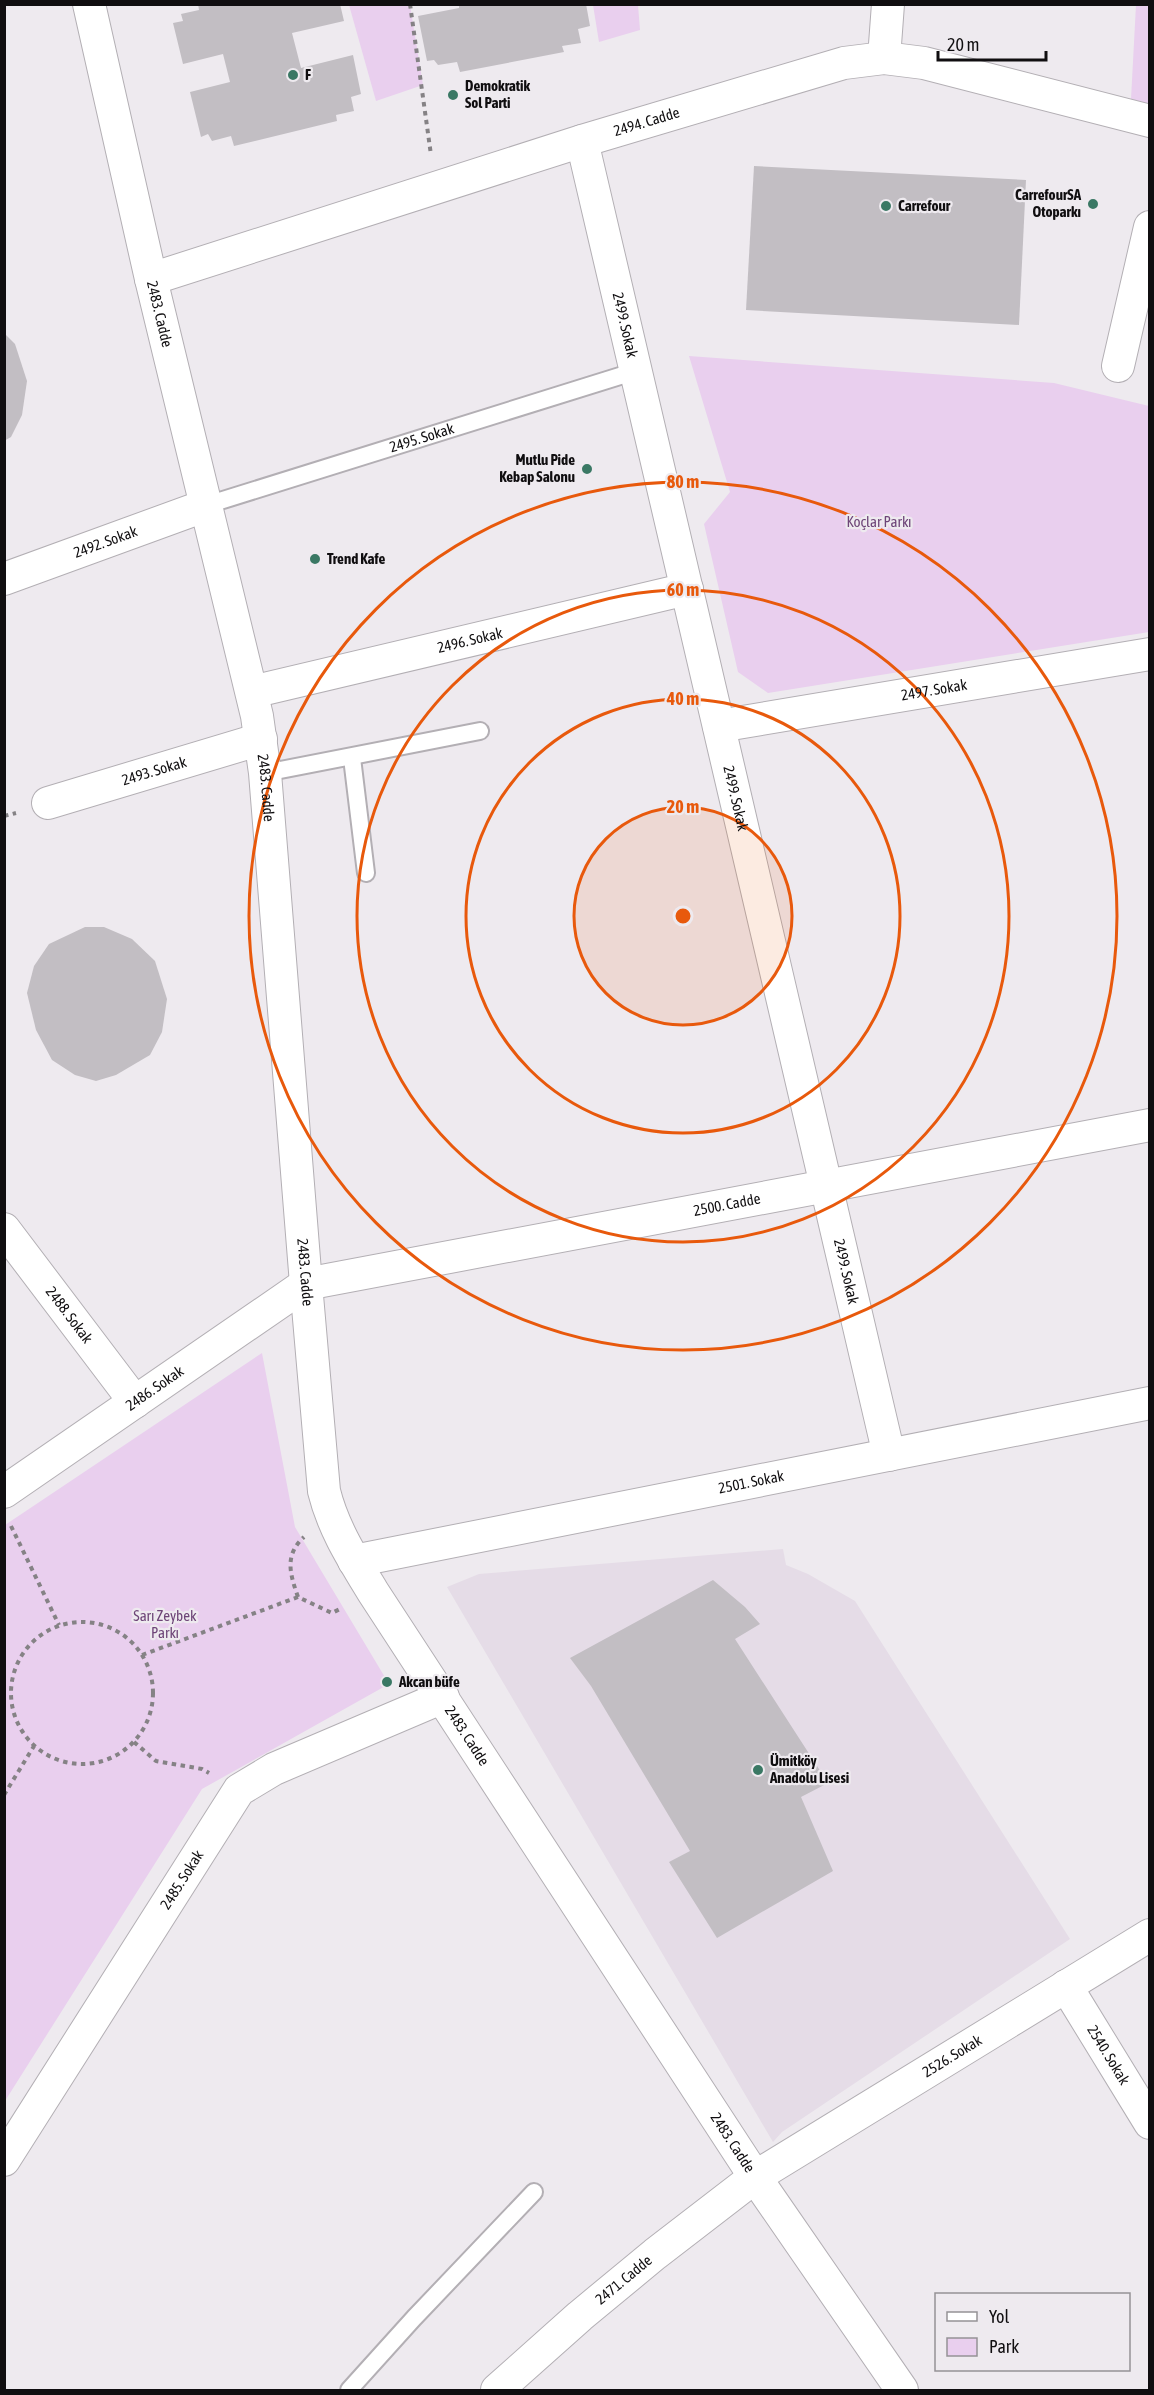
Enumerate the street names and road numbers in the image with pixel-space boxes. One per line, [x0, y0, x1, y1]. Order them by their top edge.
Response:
street label: 2494. Cadde [612, 103, 682, 139]
street label: 2483. Cadde [144, 279, 176, 349]
street label: 2499. Sokak [610, 291, 641, 360]
street label: 2495. Sokak [387, 419, 456, 455]
street label: 2492. Sokak [71, 522, 140, 561]
street label: 2496. Sokak [436, 624, 505, 656]
street label: 2497. Sokak [900, 676, 969, 703]
street label: 2493. Sokak [120, 753, 189, 788]
street label: 2483. Cadde [254, 753, 278, 822]
street label: 2499. Sokak [720, 764, 752, 833]
street label: 2500. Cadde [692, 1190, 762, 1219]
street label: 2499. Sokak [831, 1237, 863, 1306]
street label: 2483. Cadde [294, 1238, 317, 1307]
street label: 2488. Sokak [43, 1283, 97, 1347]
street label: 2486. Sokak [122, 1362, 187, 1414]
street label: 2501. Sokak [717, 1467, 786, 1496]
street label: 2483. Cadde [442, 1702, 493, 1769]
street label: 2485. Sokak [157, 1846, 207, 1912]
street label: 2540. Sokak [1084, 2022, 1134, 2088]
street label: 2526. Sokak [919, 2031, 985, 2080]
street label: 2483. Cadde [707, 2109, 759, 2176]
street label: 2471. Cadde [592, 2251, 655, 2308]

